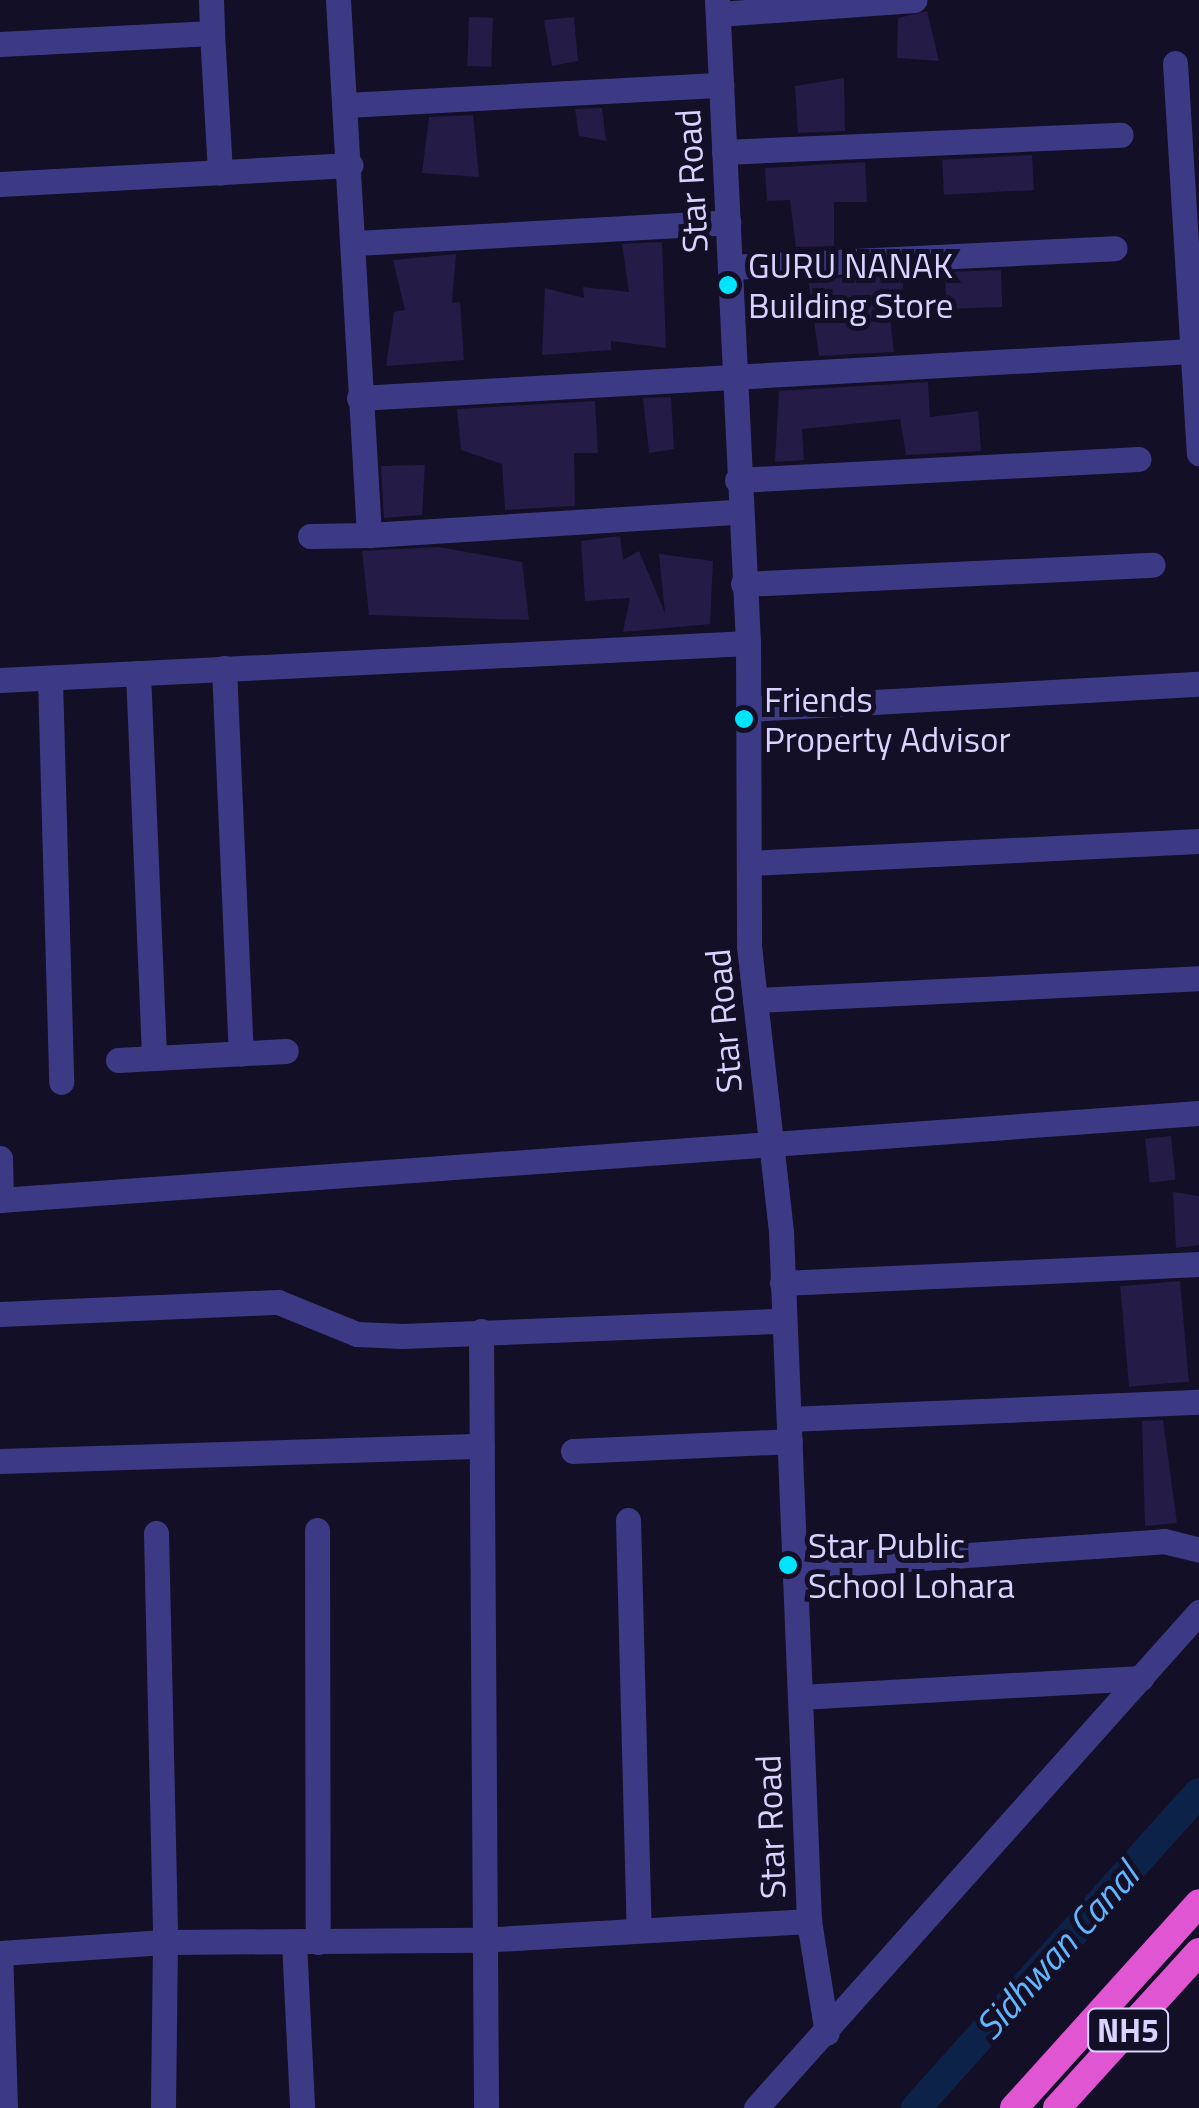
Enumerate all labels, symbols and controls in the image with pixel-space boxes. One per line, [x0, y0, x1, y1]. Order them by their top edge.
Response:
street label: Star Road [666, 108, 716, 254]
place label: GURU NANAK Building Store [748, 244, 953, 326]
marker: GURU NANAK Building Store [717, 274, 739, 296]
place label: Friends Property Advisor [764, 678, 1011, 760]
marker: Friends Property Advisor [733, 708, 755, 730]
street label: Star Road [696, 947, 750, 1095]
place label: Star Public School Lohara [808, 1524, 1015, 1606]
marker: Star Public School Lohara [777, 1554, 799, 1576]
street label: Star Road [746, 1754, 794, 1900]
water label: Sidhwan Canal [966, 1853, 1148, 2049]
road number: NH5 [1086, 2003, 1170, 2057]

